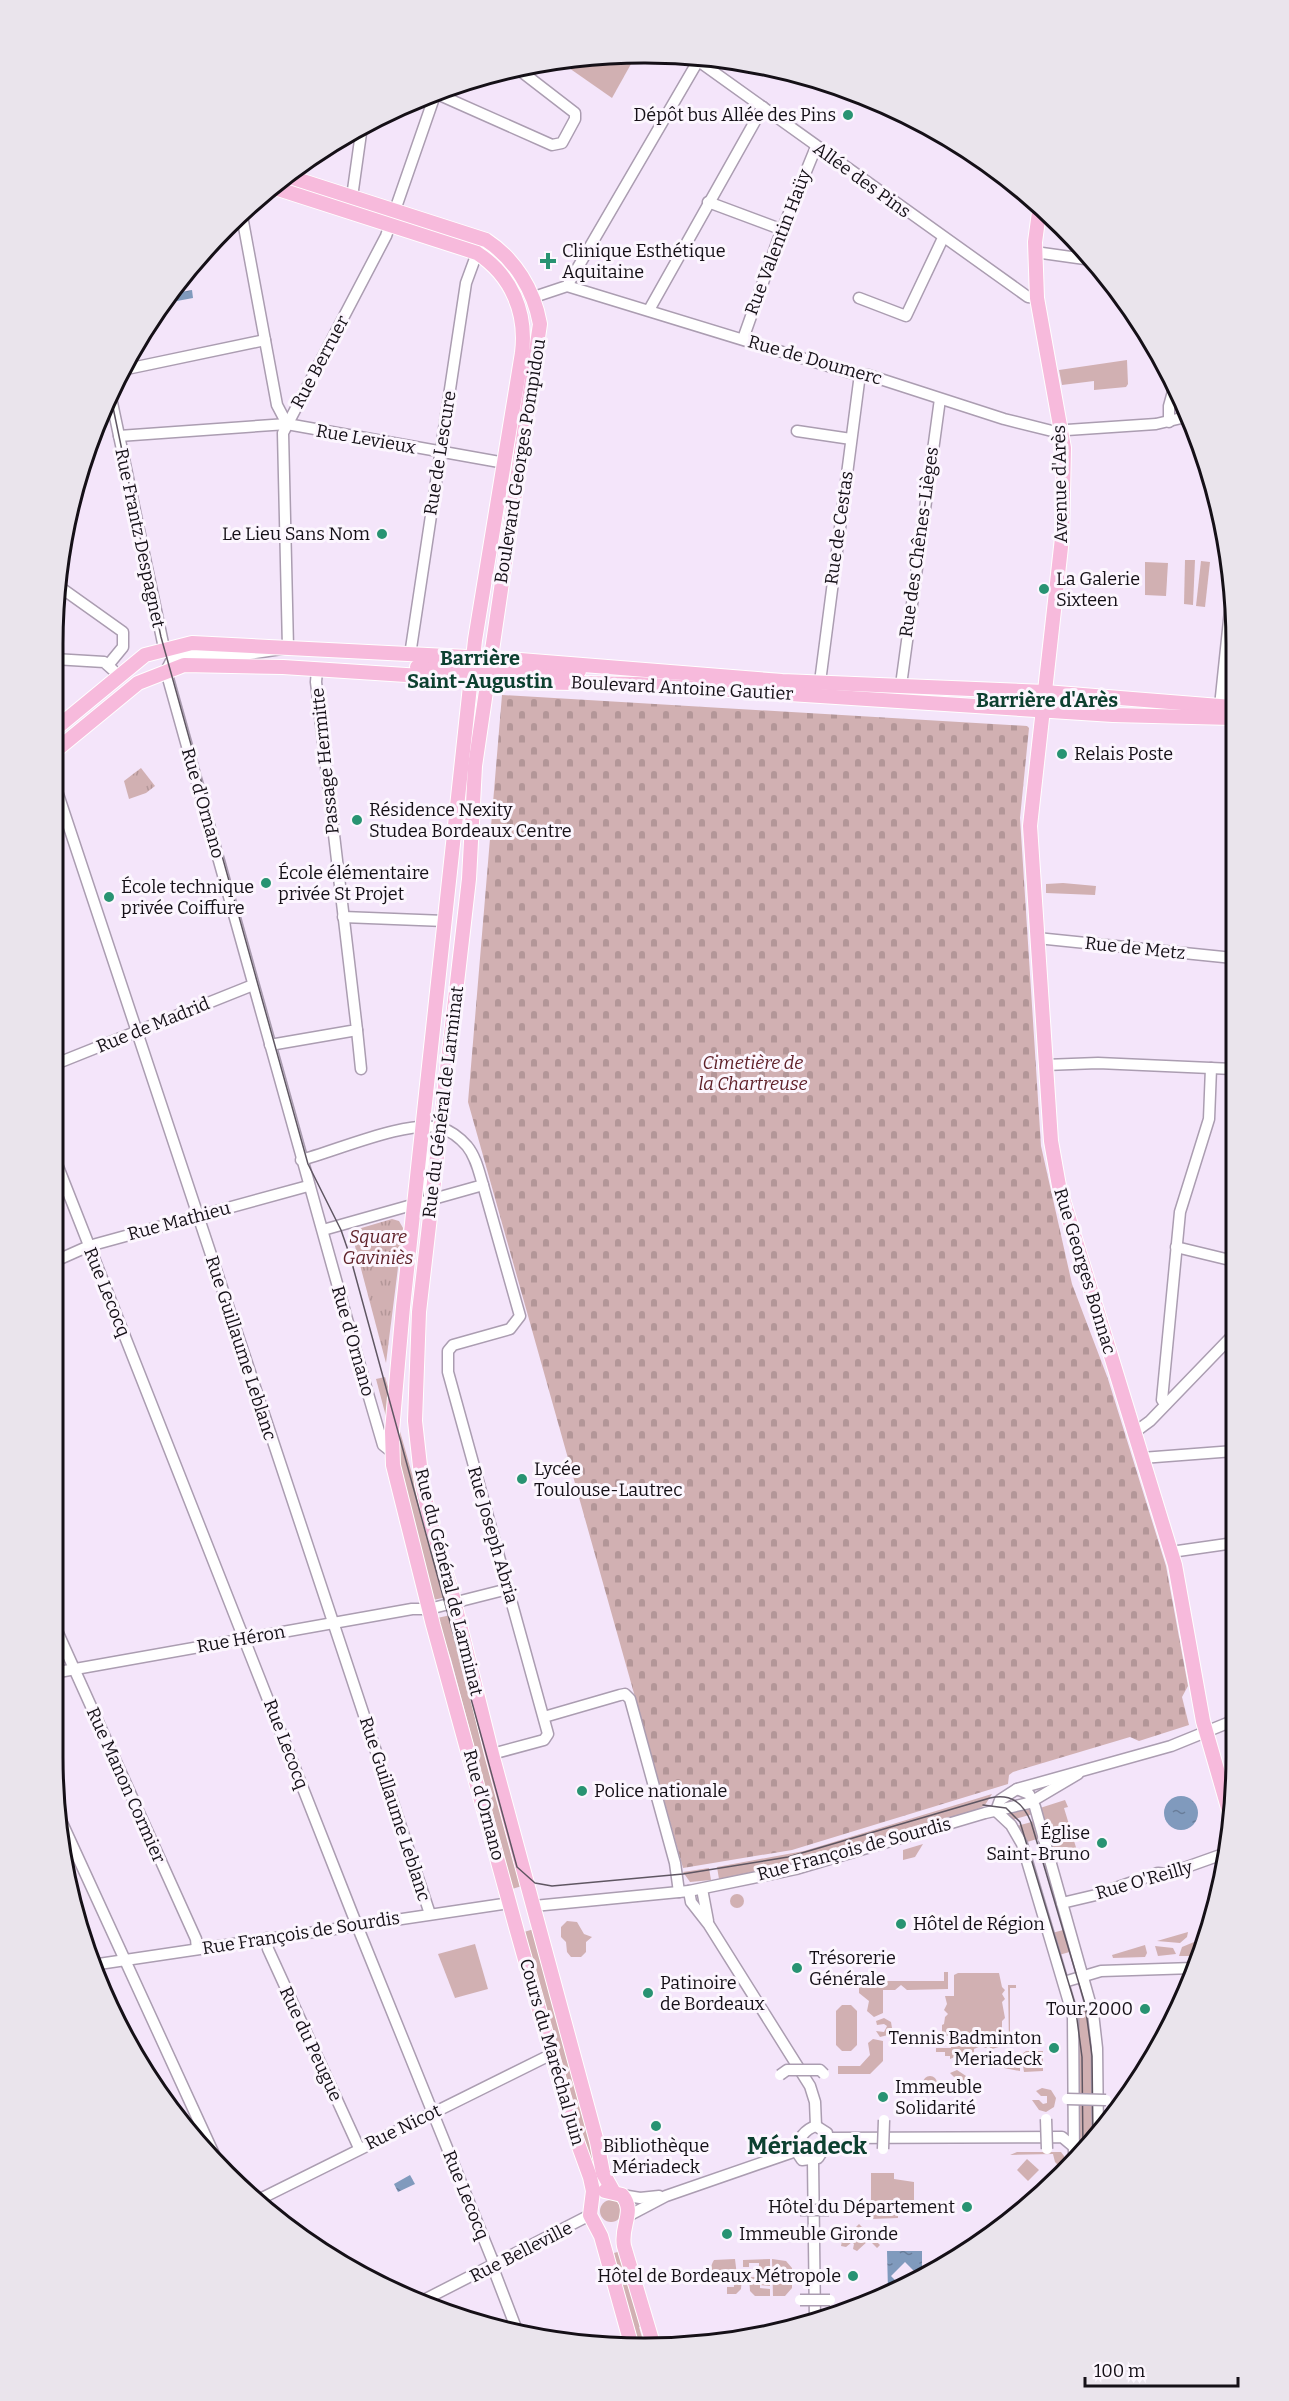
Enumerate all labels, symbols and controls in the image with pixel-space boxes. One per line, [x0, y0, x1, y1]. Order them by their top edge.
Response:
place label: Dépôt bus Allée des Pins [634, 104, 836, 126]
marker: Dépôt bus Allée des Pins [841, 108, 855, 122]
street label: Allée des Pins [809, 137, 915, 223]
street label: Rue Valentin Haüy [740, 166, 816, 318]
place label: Clinique Esthétique Aquitaine [562, 240, 726, 283]
marker: Clinique Esthétique Aquitaine [539, 252, 557, 270]
street label: Rue Berruer [286, 312, 354, 412]
street label: Rue de Doumerc [745, 330, 885, 390]
street label: Boulevard Georges Pompidou [490, 337, 550, 585]
street label: Rue de Lescure [419, 389, 461, 517]
street label: Rue Levieux [314, 419, 418, 459]
street label: Avenue d'Arès [1048, 425, 1072, 543]
street label: Rue des Chênes-Lièges [895, 445, 943, 639]
street label: Rue Frantz Despagnet [110, 446, 170, 630]
street label: Rue de Cestas [820, 470, 858, 586]
place label: Le Lieu Sans Nom [222, 523, 370, 545]
marker: Le Lieu Sans Nom [375, 527, 389, 541]
place label: La Galerie Sixteen [1056, 568, 1140, 611]
marker: La Galerie Sixteen [1037, 582, 1051, 596]
district label: Barrière Saint-Augustin [407, 646, 553, 693]
street label: Boulevard Antoine Gautier [570, 671, 794, 705]
street label: Passage Hermitte [306, 687, 344, 835]
district label: Barrière d'Arès [976, 688, 1118, 712]
place label: Relais Poste [1074, 743, 1173, 765]
street label: Rue d'Ornano [177, 745, 229, 861]
marker: Relais Poste [1055, 747, 1069, 761]
place label: Résidence Nexity Studea Bordeaux Centre [369, 799, 572, 842]
marker: Résidence Nexity Studea Bordeaux Centre [350, 813, 364, 827]
place label: École élémentaire privée St Projet [278, 861, 429, 905]
place label: École technique privée Coiffure [121, 875, 254, 919]
marker: École élémentaire privée St Projet [259, 876, 273, 890]
marker: École technique privée Coiffure [102, 890, 116, 904]
street label: Rue de Metz [1084, 932, 1186, 964]
street label: Rue du Général de Larminat [418, 984, 468, 1219]
street label: Rue de Madrid [93, 992, 213, 1058]
park label: Cimetière de la Chartreuse [698, 1052, 808, 1095]
street label: Rue Georges Bonnac [1049, 1185, 1121, 1357]
street label: Rue Mathieu [125, 1197, 233, 1245]
park label: Square Gaviniès [343, 1226, 414, 1269]
street label: Rue Lecocq [79, 1244, 135, 1340]
street label: Rue Guillaume Leblanc [201, 1253, 281, 1443]
street label: Rue d'Ornano [327, 1283, 379, 1399]
place label: Lycée Toulouse-Lautrec [534, 1458, 682, 1501]
street label: Rue Joseph Abria [463, 1464, 523, 1606]
street label: Rue du Général de Larminat [410, 1466, 488, 1698]
marker: Lycée Toulouse-Lautrec [515, 1472, 529, 1486]
street label: Rue Héron [195, 1620, 287, 1658]
street label: Rue Lecocq [259, 1696, 313, 1792]
street label: Rue Manon Cormier [82, 1704, 170, 1866]
street label: Rue Guillaume Leblanc [355, 1714, 435, 1904]
street label: Rue d'Ornano [459, 1747, 509, 1863]
place label: Police nationale [594, 1780, 727, 1802]
marker: Police nationale [575, 1784, 589, 1798]
street label: Rue François de Sourdis [755, 1813, 953, 1885]
place label: Église Saint-Bruno [986, 1821, 1090, 1865]
marker: Église Saint-Bruno [1095, 1836, 1109, 1850]
street label: Rue O'Reilly [1093, 1856, 1195, 1904]
street label: Rue François de Sourdis [201, 1907, 401, 1959]
place label: Hôtel de Région [913, 1913, 1045, 1935]
marker: Hôtel de Région [894, 1917, 908, 1931]
place label: Trésorerie Générale [809, 1947, 896, 1990]
street label: Cours du Maréchal Juin [515, 1956, 589, 2149]
marker: Trésorerie Générale [790, 1961, 804, 1975]
place label: Patinoire de Bordeaux [660, 1972, 765, 2015]
street label: Rue du Peugue [275, 1983, 347, 2105]
marker: Patinoire de Bordeaux [641, 1986, 655, 2000]
place label: Tour 2000 [1046, 1998, 1133, 2020]
marker: Tour 2000 [1138, 2002, 1152, 2016]
place label: Tennis Badminton Meriadeck [889, 2027, 1043, 2070]
marker: Tennis Badminton Meriadeck [1047, 2041, 1061, 2055]
place label: Immeuble Solidarité [895, 2076, 982, 2119]
marker: Immeuble Solidarité [876, 2090, 890, 2104]
street label: Rue Nicot [362, 2099, 445, 2155]
marker: Bibliothèque Mériadeck [649, 2119, 663, 2133]
district label: Mériadeck [747, 2132, 868, 2160]
place label: Bibliothèque Mériadeck [603, 2135, 709, 2178]
street label: Rue Lecocq [438, 2147, 494, 2243]
place label: Hôtel du Département [768, 2196, 955, 2218]
marker: Hôtel du Département [960, 2200, 974, 2214]
street label: Rue Belleville [466, 2217, 576, 2287]
place label: Immeuble Gironde [739, 2223, 898, 2245]
marker: Immeuble Gironde [720, 2227, 734, 2241]
place label: Hôtel de Bordeaux Métropole [597, 2265, 841, 2287]
marker: Hôtel de Bordeaux Métropole [846, 2269, 860, 2283]
scale bar [1085, 2350, 1238, 2388]
text: 100 m [1094, 2360, 1145, 2382]

